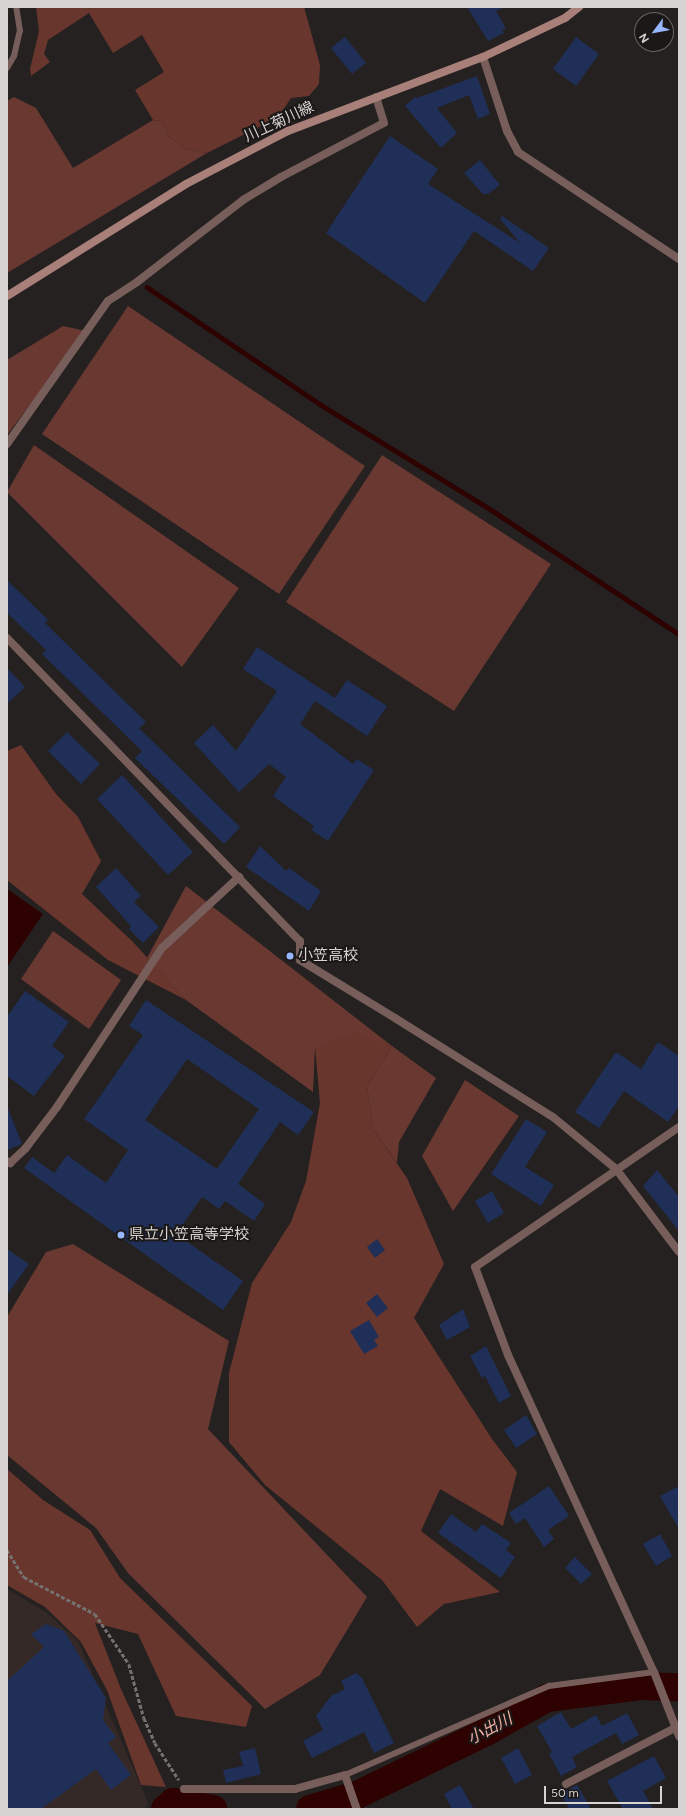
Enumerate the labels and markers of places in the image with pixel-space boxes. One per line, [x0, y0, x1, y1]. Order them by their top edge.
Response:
place label: 小笠高校 [298, 947, 358, 965]
marker: 小笠高校 [285, 951, 295, 961]
place label: 県立小笠高等学校 [129, 1226, 249, 1244]
marker: 県立小笠高等学校 [116, 1230, 126, 1240]

